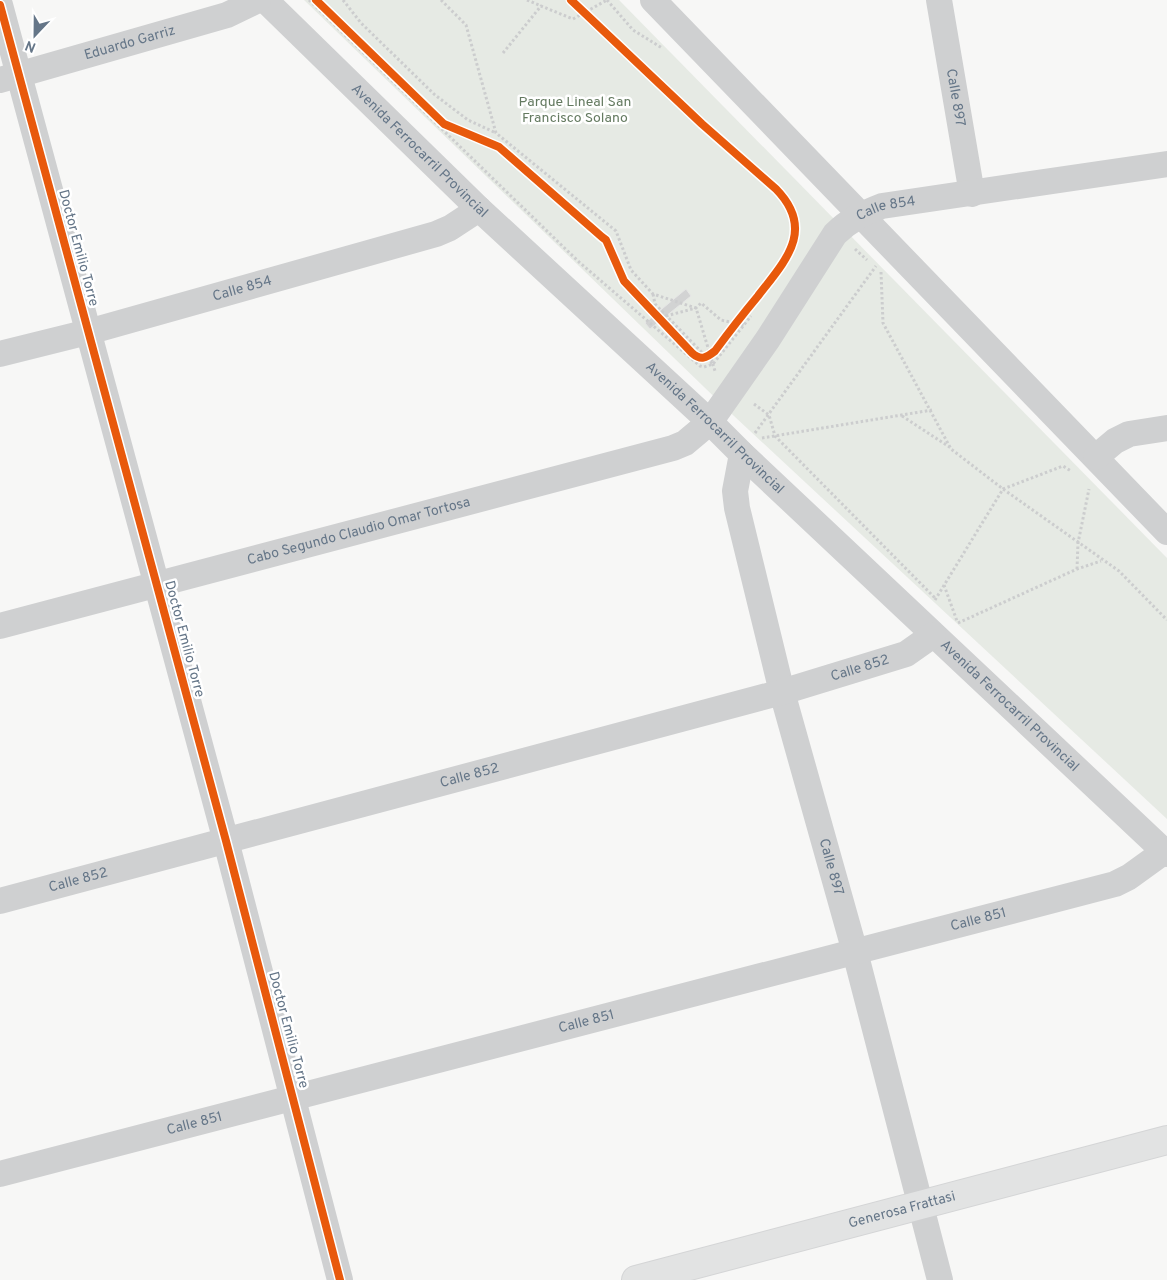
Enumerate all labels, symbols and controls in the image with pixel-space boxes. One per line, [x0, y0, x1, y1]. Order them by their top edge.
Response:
north arrow [10, 10, 60, 60]
street label: Eduardo Garriz [82, 22, 177, 64]
text: N [23, 36, 39, 55]
street label: Calle 897 [942, 67, 969, 128]
street label: Avenida Ferrocarril Provincial [348, 80, 491, 221]
park label: Parque Lineal San Francisco Solano [519, 94, 631, 127]
street label: Doctor Emilio Torre [54, 188, 102, 308]
street label: Calle 854 [853, 193, 917, 225]
street label: Calle 854 [211, 272, 274, 305]
street label: Avenida Ferrocarril Provincial [642, 358, 788, 498]
street label: Cabo Segundo Claudio Omar Tortosa [245, 494, 472, 569]
street label: Doctor Emilio Torre [160, 579, 208, 699]
street label: Avenida Ferrocarril Provincial [937, 636, 1083, 775]
street label: Calle 852 [829, 651, 891, 685]
street label: Calle 852 [438, 760, 501, 792]
street label: Calle 897 [815, 837, 847, 897]
street label: Calle 852 [47, 864, 110, 896]
street label: Calle 851 [949, 904, 1008, 935]
street label: Doctor Emilio Torre [264, 970, 312, 1090]
street label: Calle 851 [557, 1006, 616, 1037]
street label: Calle 851 [165, 1108, 224, 1139]
street label: Generosa Frattasi [847, 1188, 957, 1232]

